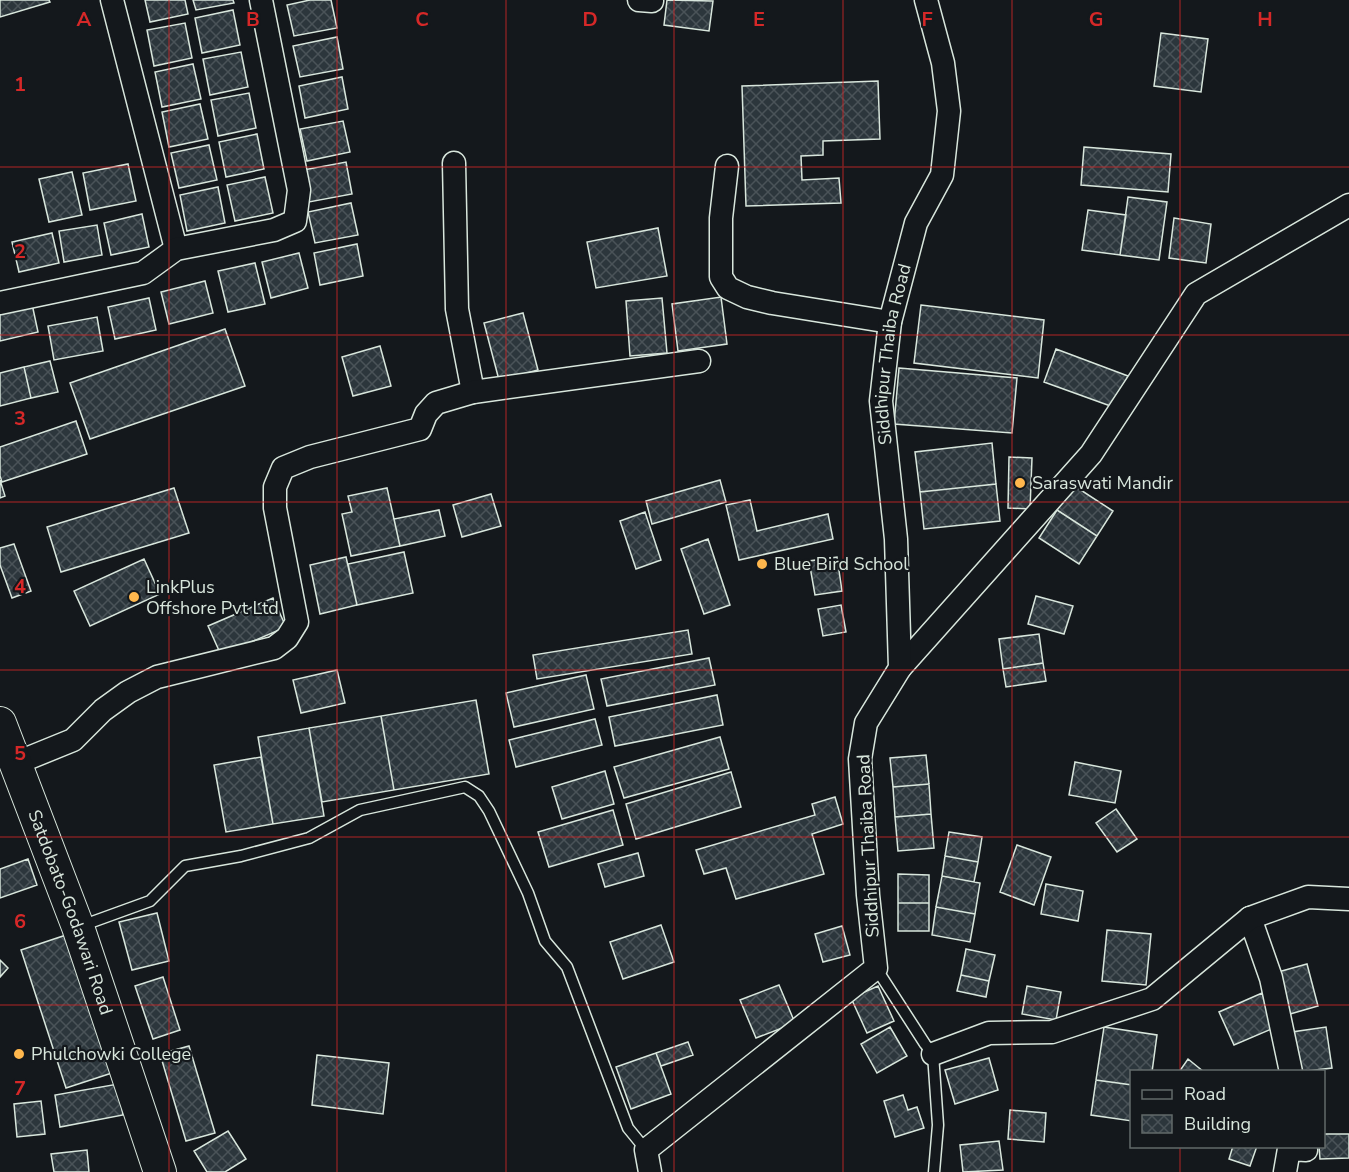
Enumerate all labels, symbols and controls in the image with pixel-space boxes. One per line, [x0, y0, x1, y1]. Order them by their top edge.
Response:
text: A [77, 6, 92, 33]
text: B [246, 6, 260, 33]
text: C [415, 6, 429, 33]
text: D [582, 6, 598, 33]
text: E [753, 6, 765, 33]
text: F [921, 6, 933, 33]
text: G [1089, 6, 1103, 33]
text: H [1257, 6, 1273, 33]
text: 1 [14, 71, 26, 98]
text: 2 [14, 238, 26, 265]
street label: Siddhipur Thaiba Road [869, 261, 917, 446]
text: 3 [14, 405, 26, 432]
place label: Saraswati Mandir [1032, 471, 1173, 495]
marker: Saraswati Mandir [1013, 476, 1027, 490]
place label: Blue Bird School [774, 552, 909, 576]
marker: Blue Bird School [755, 557, 769, 571]
text: 4 [14, 573, 26, 600]
place label: LinkPlus Offshore Pvt Ltd [146, 575, 279, 620]
marker: LinkPlus Offshore Pvt Ltd [127, 590, 141, 604]
text: 5 [14, 740, 26, 767]
street label: Siddhipur Thaiba Road [851, 754, 885, 938]
street label: Satdobato-Godawari Road [22, 806, 118, 1018]
text: 6 [14, 908, 26, 935]
place label: Phulchowki College [31, 1042, 191, 1066]
marker: Phulchowki College [12, 1047, 26, 1061]
legend [1130, 1070, 1325, 1148]
text: 7 [14, 1075, 26, 1102]
text: Road [1184, 1082, 1226, 1106]
text: Building [1184, 1112, 1251, 1136]

